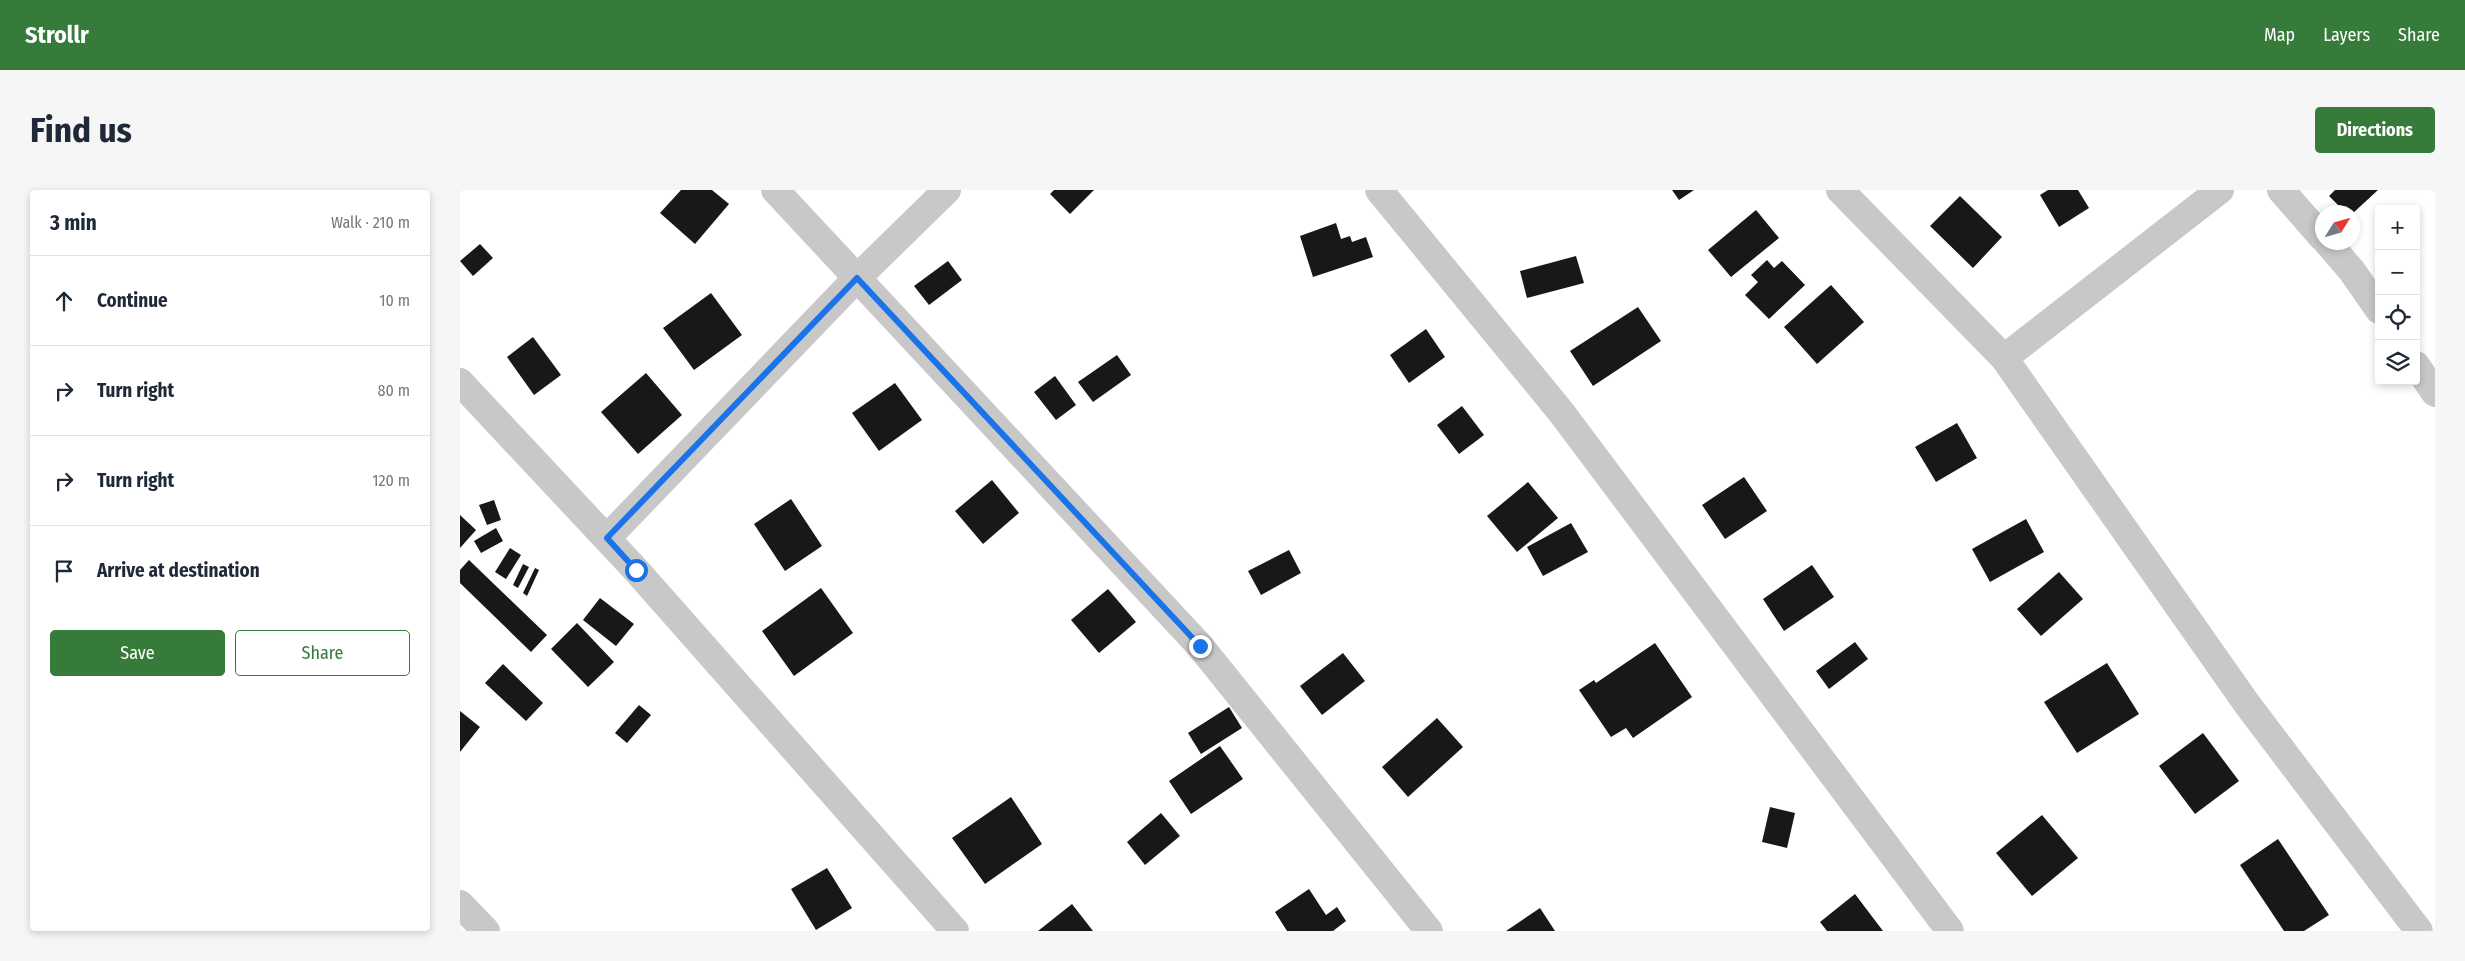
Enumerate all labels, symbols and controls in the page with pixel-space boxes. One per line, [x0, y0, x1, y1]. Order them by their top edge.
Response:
text: Strollr [25, 21, 89, 49]
text: Map [2264, 24, 2295, 46]
text: Layers [2323, 24, 2370, 46]
text: Share [2398, 24, 2440, 46]
button: Directions [2315, 107, 2435, 153]
text: Find us [30, 109, 132, 151]
north arrow [2315, 205, 2360, 250]
map controls [2375, 205, 2420, 385]
button: + [2375, 205, 2420, 250]
text: 3 min [50, 210, 97, 236]
text: Walk · 210 m [331, 213, 410, 232]
button: − [2375, 250, 2420, 295]
icon: ahead [50, 287, 78, 315]
text: Continue [97, 289, 168, 312]
text: 10 m [379, 291, 410, 310]
button: locate [2375, 295, 2420, 340]
button: layers [2375, 340, 2420, 385]
icon: right [50, 377, 78, 405]
text: Turn right [97, 379, 174, 402]
text: 80 m [378, 381, 410, 400]
icon: right [50, 467, 78, 495]
text: Turn right [97, 469, 174, 492]
text: 120 m [372, 471, 410, 490]
icon: arrive [50, 557, 78, 585]
text: Arrive at destination [97, 559, 260, 582]
route start [625, 559, 648, 582]
button: Save [50, 630, 225, 676]
button: Share [235, 630, 410, 676]
route end [1189, 635, 1212, 658]

